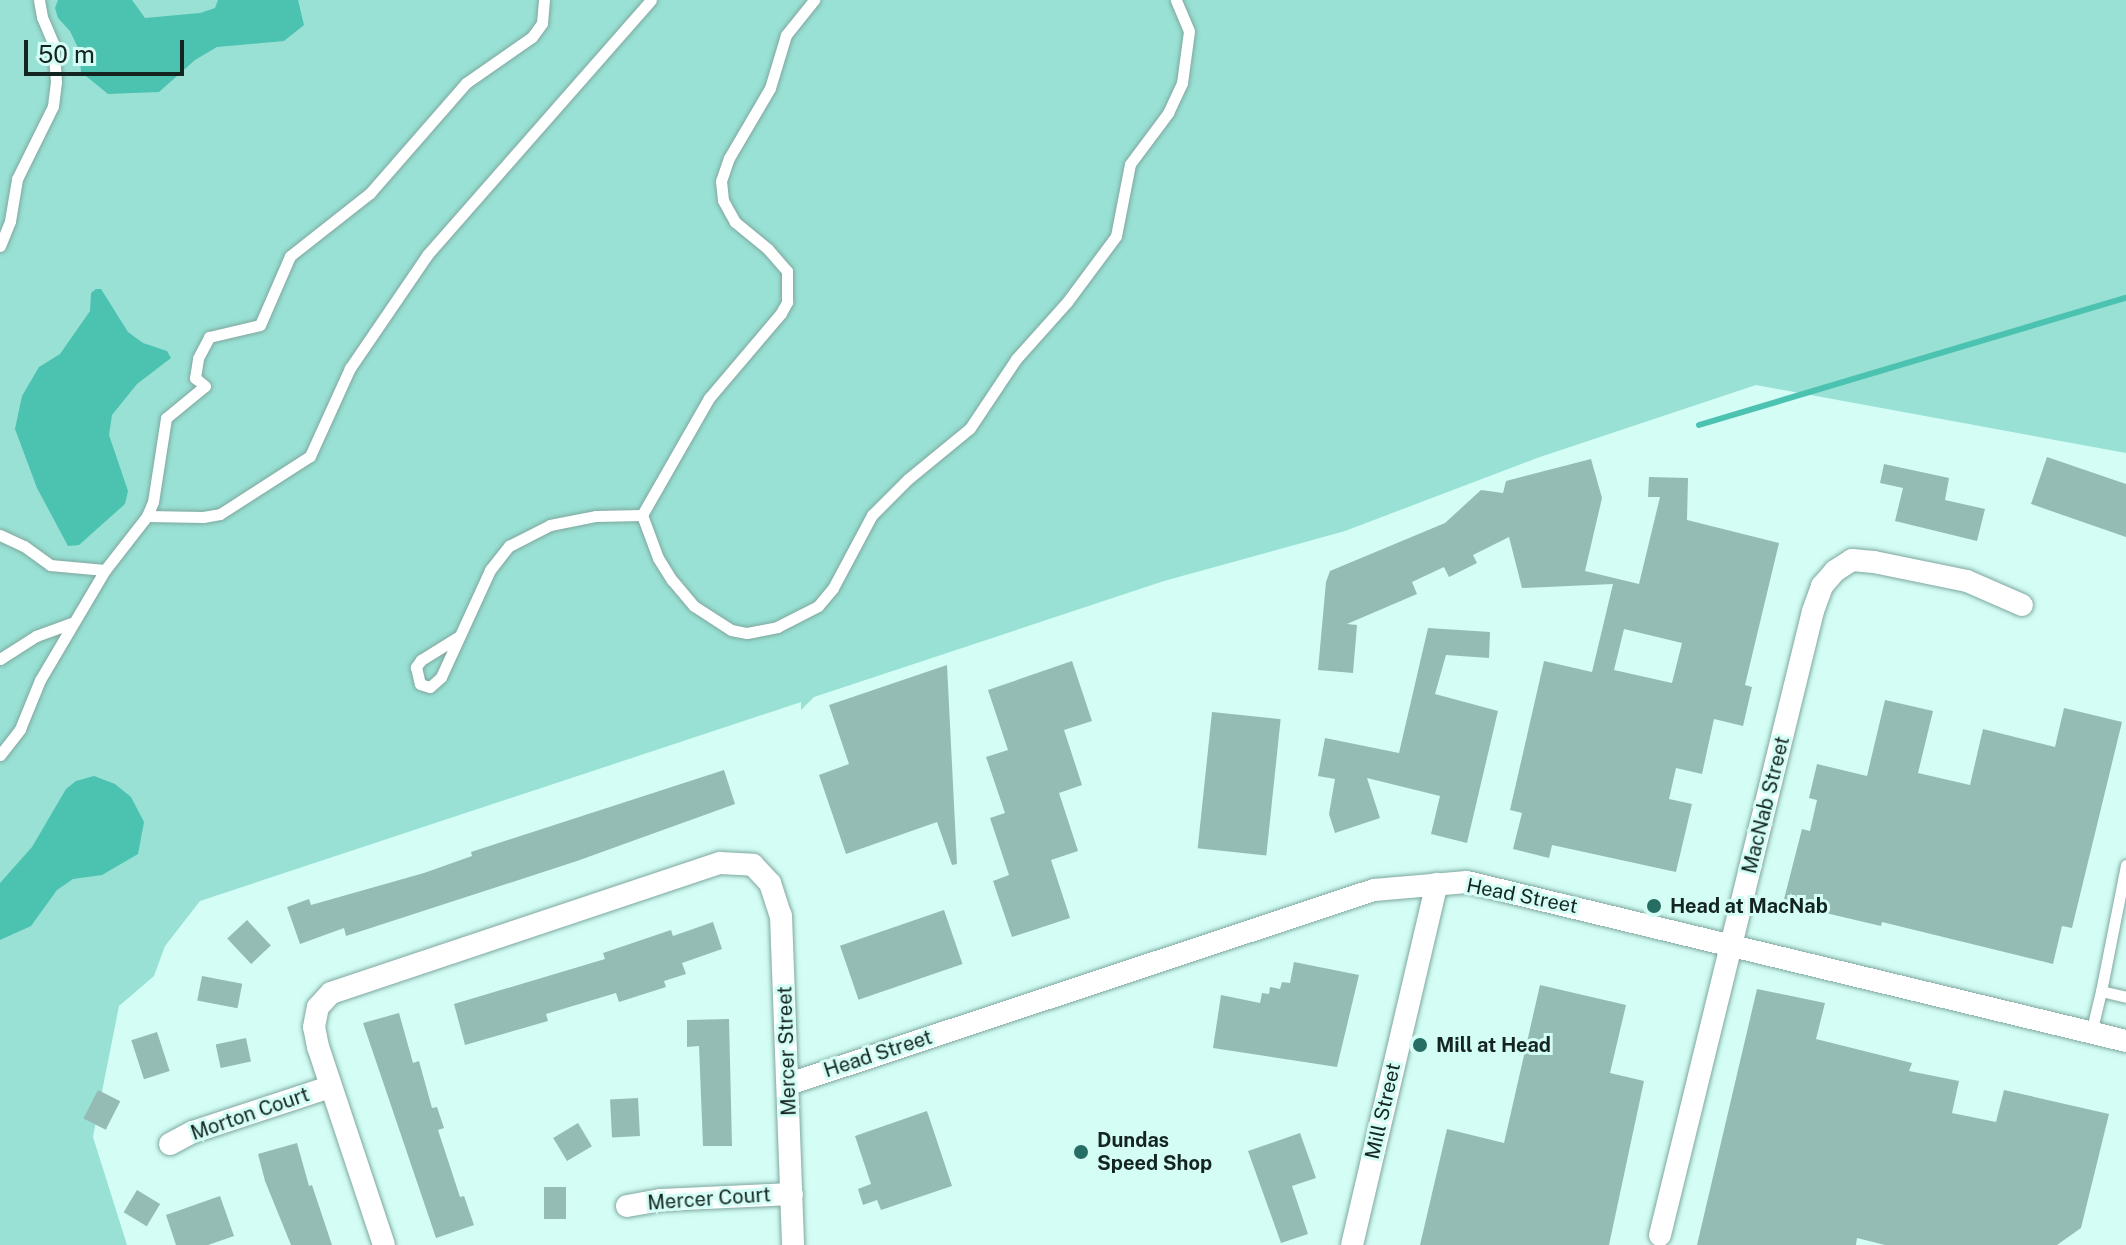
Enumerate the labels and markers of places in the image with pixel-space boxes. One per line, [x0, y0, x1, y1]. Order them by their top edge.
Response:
place label: Head at MacNab [1670, 894, 1828, 918]
marker: Head at MacNab [1645, 897, 1663, 915]
place label: Mill at Head [1436, 1033, 1551, 1057]
marker: Mill at Head [1411, 1036, 1429, 1054]
place label: Dundas Speed Shop [1097, 1128, 1212, 1175]
marker: Dundas Speed Shop [1072, 1143, 1090, 1161]

